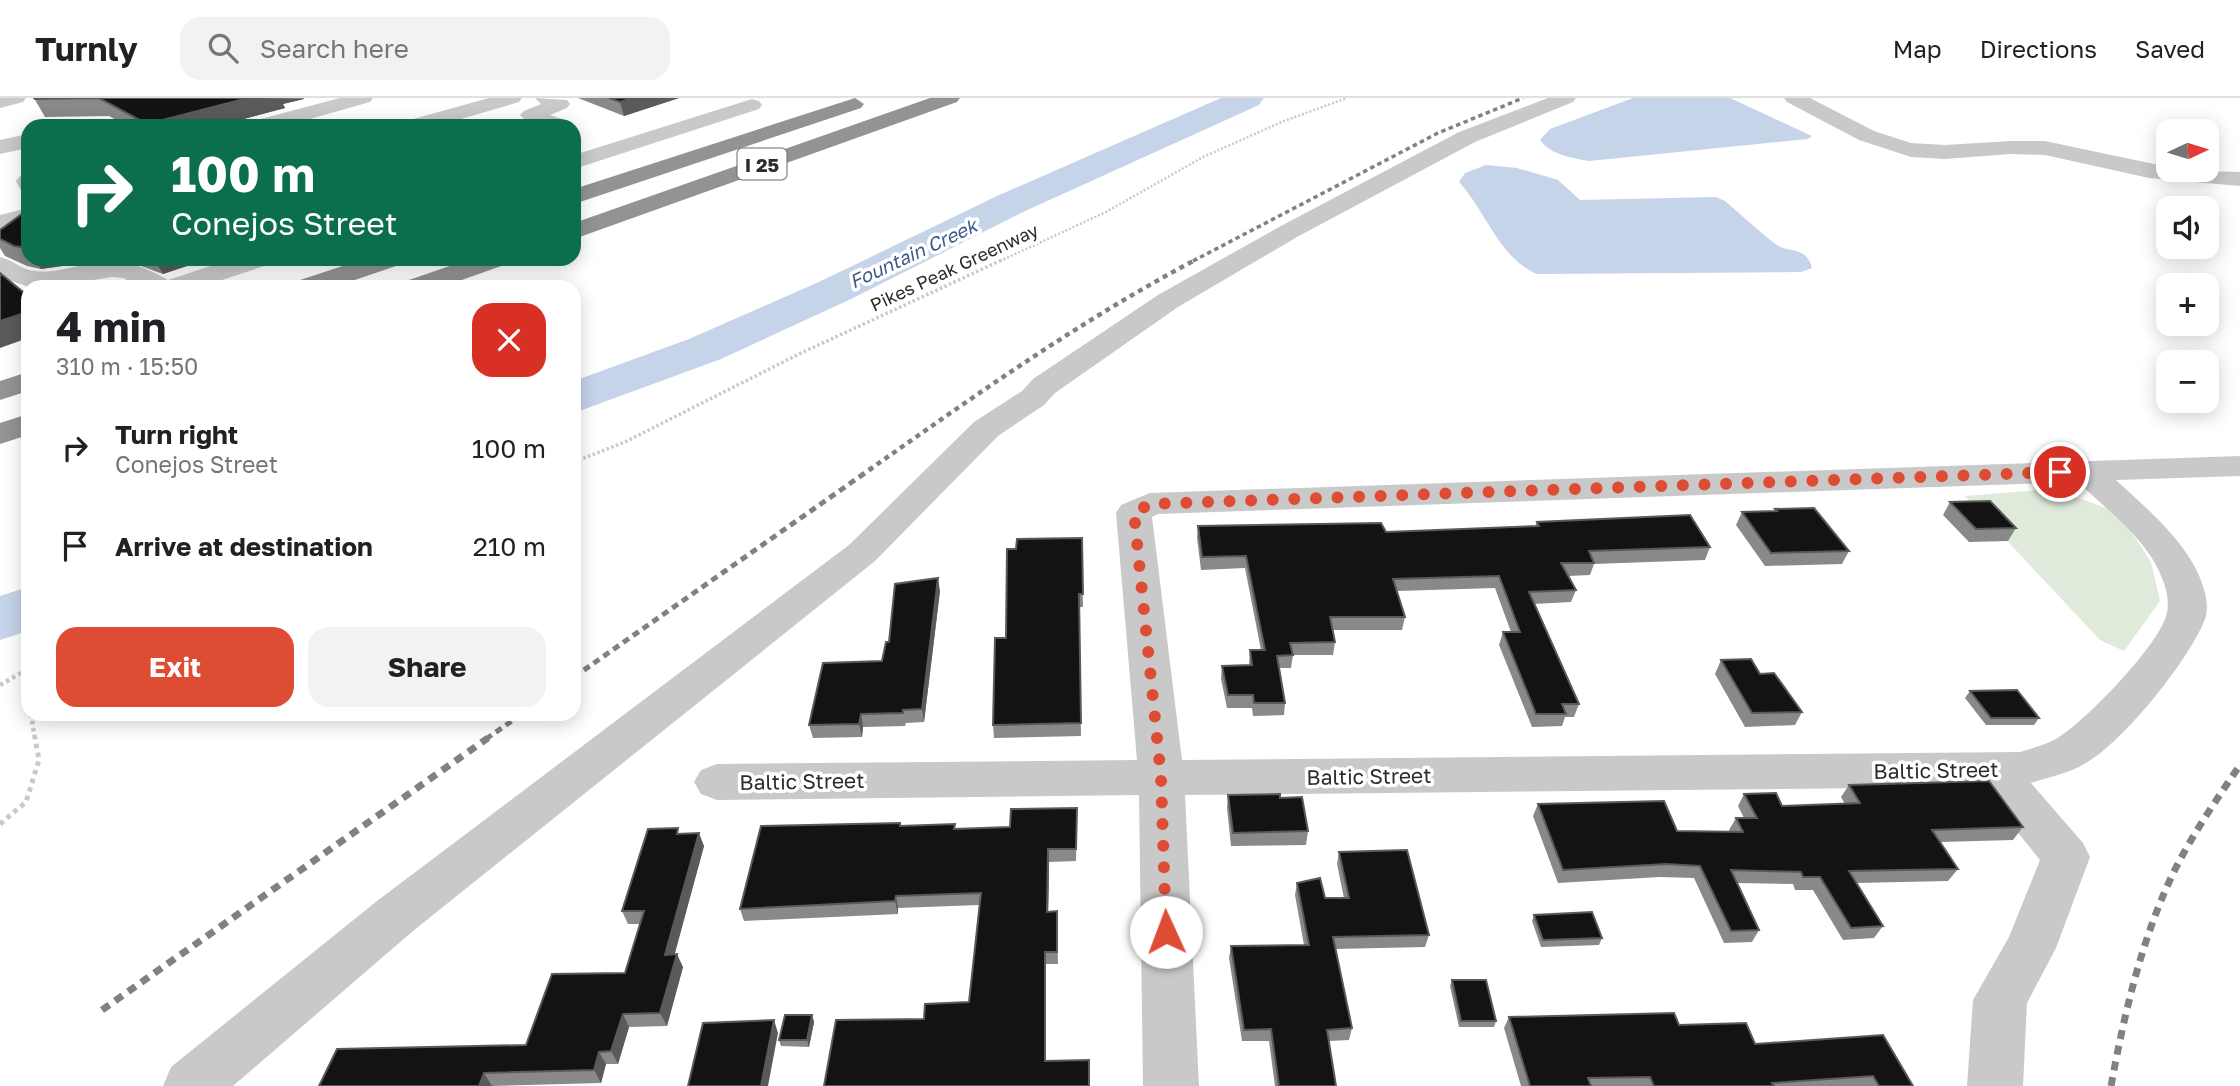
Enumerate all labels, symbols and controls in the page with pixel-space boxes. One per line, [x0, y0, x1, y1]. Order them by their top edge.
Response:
search box [180, 17, 670, 80]
text: Turnly [35, 29, 138, 68]
icon: search [204, 29, 242, 67]
text: Search here [260, 33, 409, 64]
text: Map [1893, 34, 1942, 63]
text: Directions [1980, 34, 2097, 63]
text: Saved [2135, 34, 2205, 63]
north arrow [2156, 119, 2219, 182]
map controls [2156, 119, 2219, 413]
text: 100 m [171, 144, 315, 203]
icon: right [56, 147, 147, 238]
road number: I 25 [738, 148, 786, 180]
button: sound [2156, 196, 2219, 259]
text: Conejos Street [171, 204, 398, 242]
water label: Fountain Creek [845, 212, 983, 293]
street label: Pikes Peak Greenway [866, 218, 1042, 316]
button: + [2156, 273, 2219, 336]
text: 4 min [56, 301, 166, 351]
button: close [472, 303, 546, 377]
button: − [2156, 350, 2219, 413]
text: 310 m · 15:50 [56, 352, 198, 380]
text: Turn right [115, 419, 238, 450]
icon: right [56, 429, 94, 467]
text: 100 m [472, 433, 546, 464]
pin [2030, 442, 2090, 502]
text: Conejos Street [115, 450, 278, 478]
icon: arrive [2041, 453, 2079, 491]
icon: arrive [56, 527, 94, 565]
text: Arrive at destination [115, 531, 373, 562]
text: 210 m [473, 531, 546, 562]
button: Exit [56, 627, 294, 707]
button: Share [308, 627, 546, 707]
street label: Baltic Street [1873, 756, 1999, 784]
street label: Baltic Street [1306, 762, 1432, 790]
street label: Baltic Street [739, 767, 865, 795]
position arrow [1129, 895, 1203, 969]

